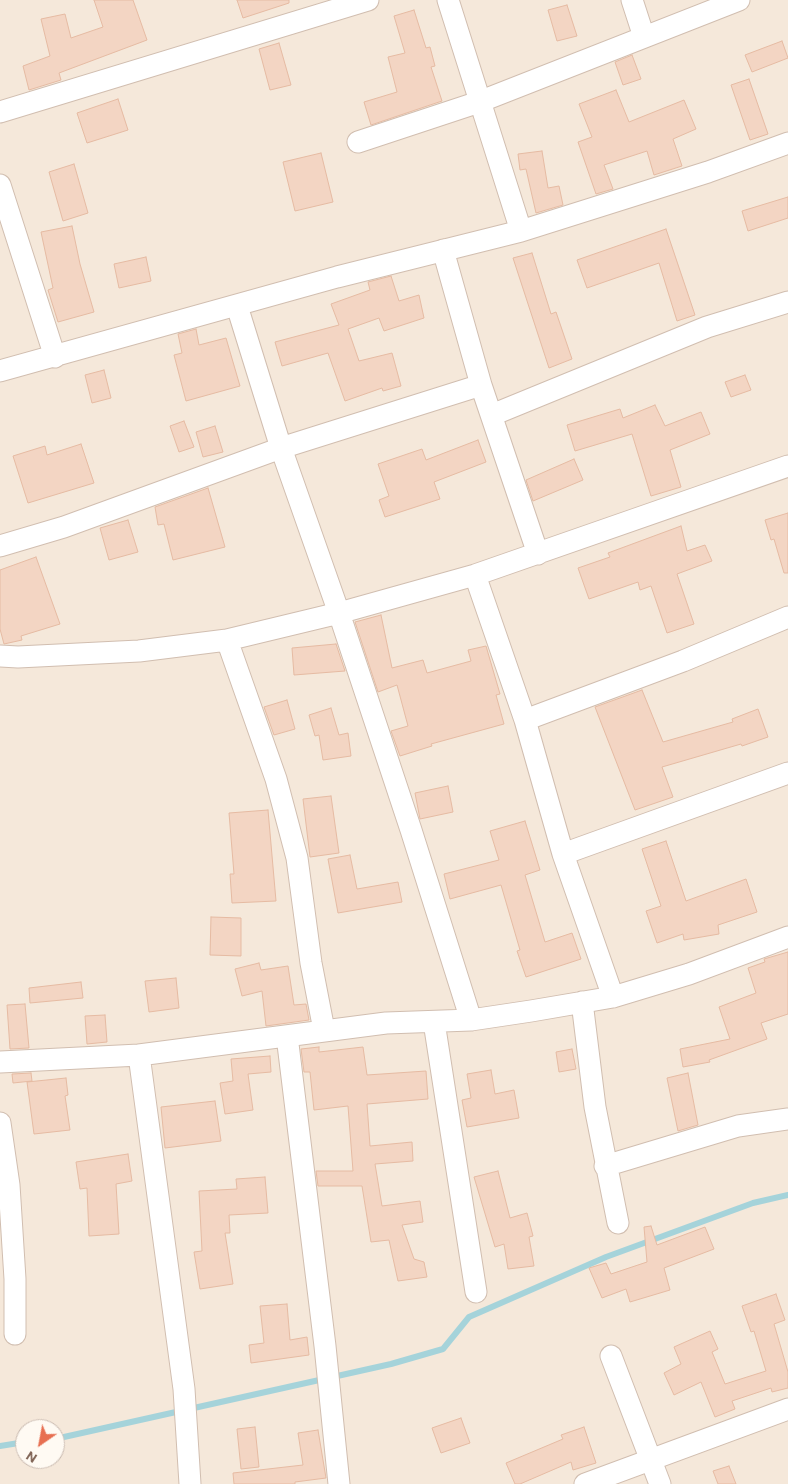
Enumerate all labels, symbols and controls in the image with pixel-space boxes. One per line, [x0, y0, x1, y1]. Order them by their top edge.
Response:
north arrow [15, 1419, 65, 1469]
text: N [23, 1446, 41, 1466]

